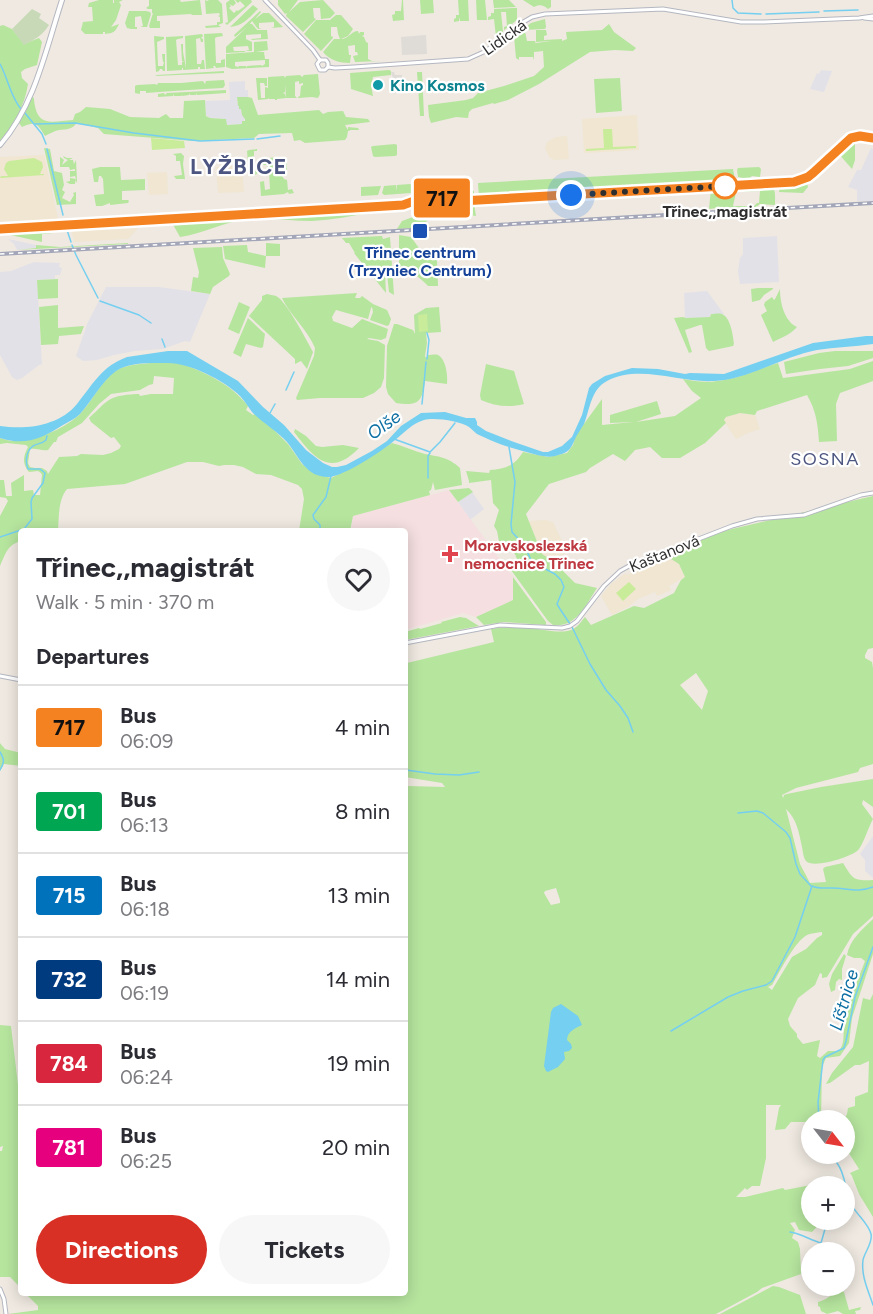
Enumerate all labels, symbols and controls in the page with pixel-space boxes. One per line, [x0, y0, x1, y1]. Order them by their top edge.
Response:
street label: Lidická [479, 15, 530, 59]
place label: Kino Kosmos [390, 76, 485, 95]
marker: Kino Kosmos [371, 78, 385, 92]
district label: LYŽBICE [190, 153, 288, 180]
marker: Třinec,,magistrát [712, 173, 738, 199]
line badge: 717 [408, 178, 476, 218]
your location [556, 180, 586, 210]
text: 717 [426, 186, 458, 211]
place label: Třinec,,magistrát [662, 202, 788, 221]
marker: Třinec centrum (Trzyniec Centrum) [411, 222, 429, 240]
place label: Třinec centrum (Trzyniec Centrum) [348, 243, 492, 280]
water label: Olše [363, 405, 405, 445]
district label: SOSNA [790, 448, 860, 470]
street label: Kaštanová [626, 531, 702, 576]
place label: Moravskoslezská nemocnice Třinec [464, 536, 595, 573]
marker: Moravskoslezská nemocnice Třinec [441, 545, 459, 563]
button: heart [327, 548, 390, 611]
text: Třinec,,magistrát [36, 550, 255, 584]
text: Walk · 5 min · 370 m [36, 590, 214, 614]
text: Departures [36, 643, 149, 670]
text: Bus [120, 702, 156, 729]
text: 4 min [335, 714, 390, 741]
text: 717 [53, 715, 85, 740]
text: 06:09 [120, 729, 173, 753]
text: Bus [120, 786, 156, 813]
text: 8 min [335, 798, 390, 825]
text: 701 [52, 799, 86, 824]
text: 06:13 [120, 813, 168, 837]
text: Bus [120, 870, 156, 897]
text: 13 min [327, 882, 390, 909]
text: 715 [53, 883, 85, 908]
text: 06:18 [120, 897, 170, 921]
text: Bus [120, 954, 156, 981]
text: 14 min [326, 966, 390, 993]
text: 732 [51, 967, 87, 992]
water label: Líštnice [825, 967, 863, 1033]
text: 06:19 [120, 981, 169, 1005]
text: Bus [120, 1038, 156, 1065]
text: 19 min [327, 1050, 390, 1077]
text: 784 [50, 1051, 88, 1076]
text: 06:24 [120, 1065, 173, 1089]
north arrow [801, 1110, 855, 1164]
map controls [801, 1110, 855, 1296]
text: Bus [120, 1122, 156, 1149]
text: 20 min [322, 1134, 390, 1161]
text: 781 [52, 1135, 86, 1160]
text: 06:25 [120, 1149, 172, 1173]
button: + [801, 1176, 855, 1230]
button: Directions [36, 1215, 207, 1284]
button: Tickets [219, 1215, 390, 1284]
button: − [801, 1242, 855, 1296]

